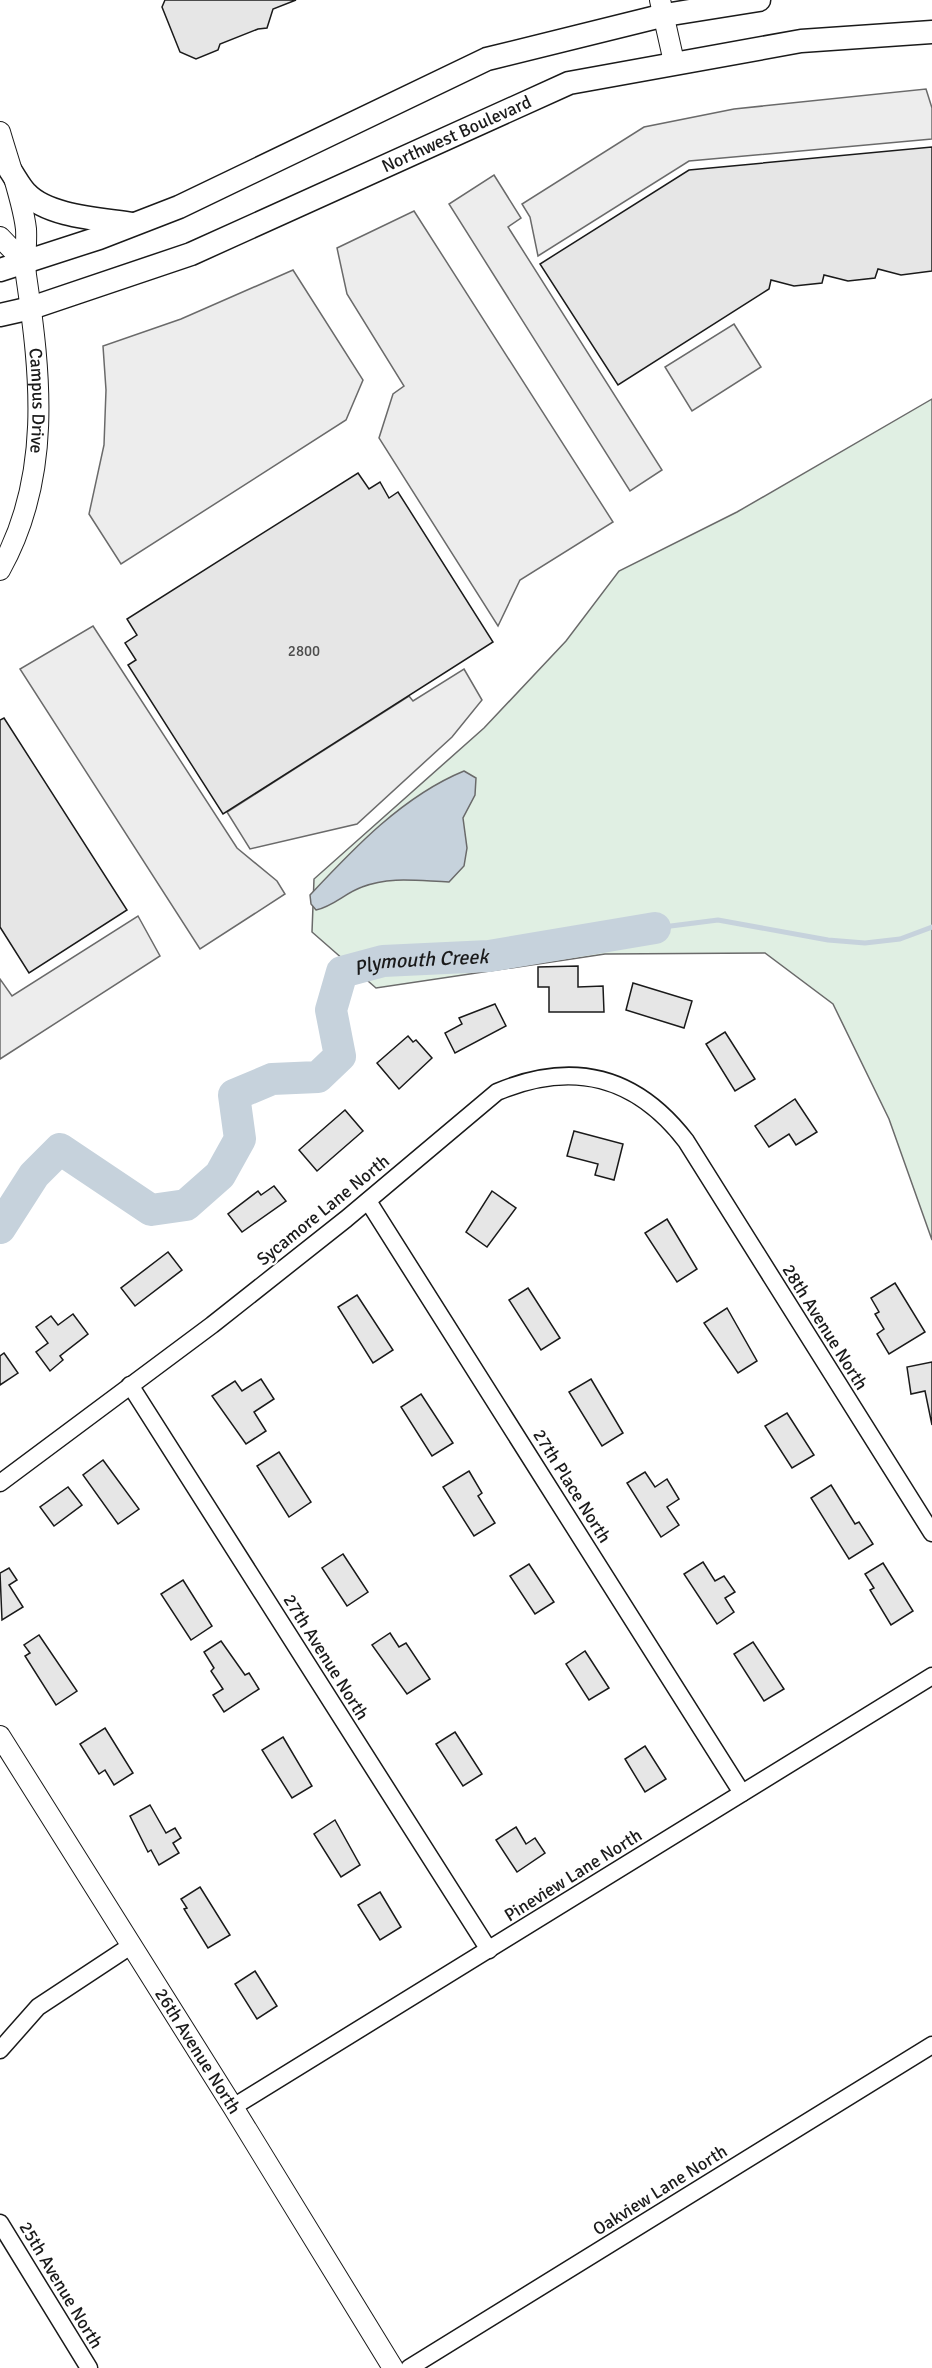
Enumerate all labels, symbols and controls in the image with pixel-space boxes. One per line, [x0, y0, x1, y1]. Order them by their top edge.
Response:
street label: Northwest Boulevard [378, 91, 535, 177]
street label: Campus Drive [24, 347, 49, 455]
house number: 2800 [288, 642, 320, 660]
water label: Plymouth Creek [351, 944, 491, 981]
street label: Sycamore Lane North [252, 1150, 394, 1270]
street label: 28th Avenue North [777, 1260, 873, 1394]
street label: 27th Place North [528, 1425, 616, 1547]
street label: 27th Avenue North [278, 1590, 374, 1724]
street label: Pineview Lane North [500, 1824, 646, 1926]
street label: 26th Avenue North [150, 1984, 246, 2118]
street label: Oakview Lane North [589, 2140, 731, 2240]
street label: 25th Avenue North [14, 2217, 108, 2353]

